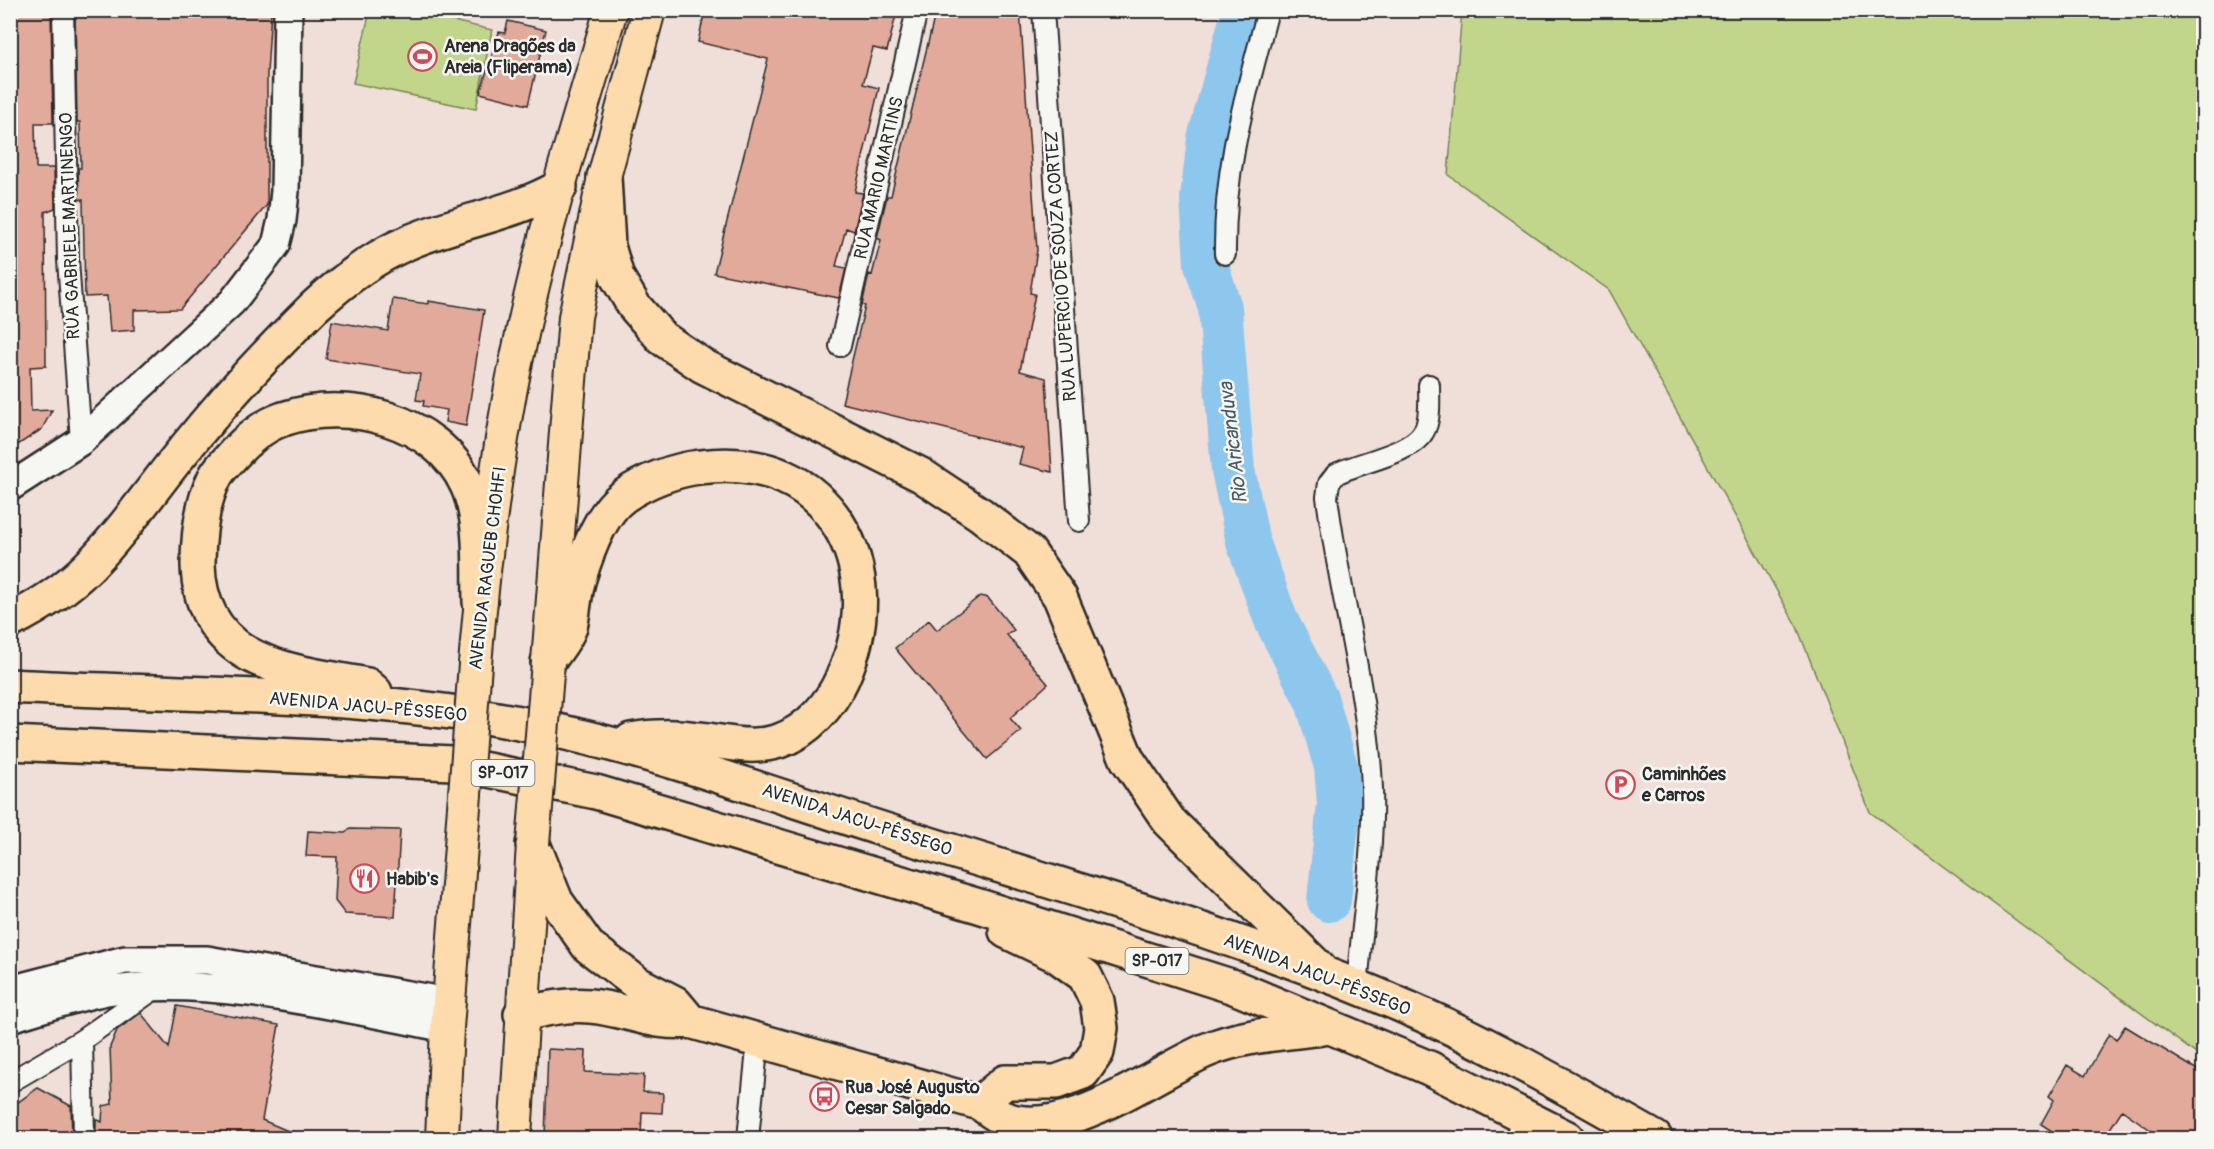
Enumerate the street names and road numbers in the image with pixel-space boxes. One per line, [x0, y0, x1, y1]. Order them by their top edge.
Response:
street label: RUA MARIO MARTINS [849, 94, 909, 262]
street label: RUA GABRIELE MARTINENGO [55, 112, 85, 340]
street label: RUA LUPERCIO DE SOUZA CORTEZ [1040, 130, 1082, 402]
street label: AVENIDA RAGUEB CHOHFI [464, 465, 512, 671]
street label: AVENIDA JACU-PÊSSEGO [268, 687, 468, 727]
road number: SP-017 [472, 760, 534, 786]
street label: AVENIDA JACU-PÊSSEGO [759, 778, 955, 862]
street label: AVENIDA JACU-PÊSSEGO [1220, 929, 1414, 1021]
road number: SP-017 [1126, 948, 1188, 974]

